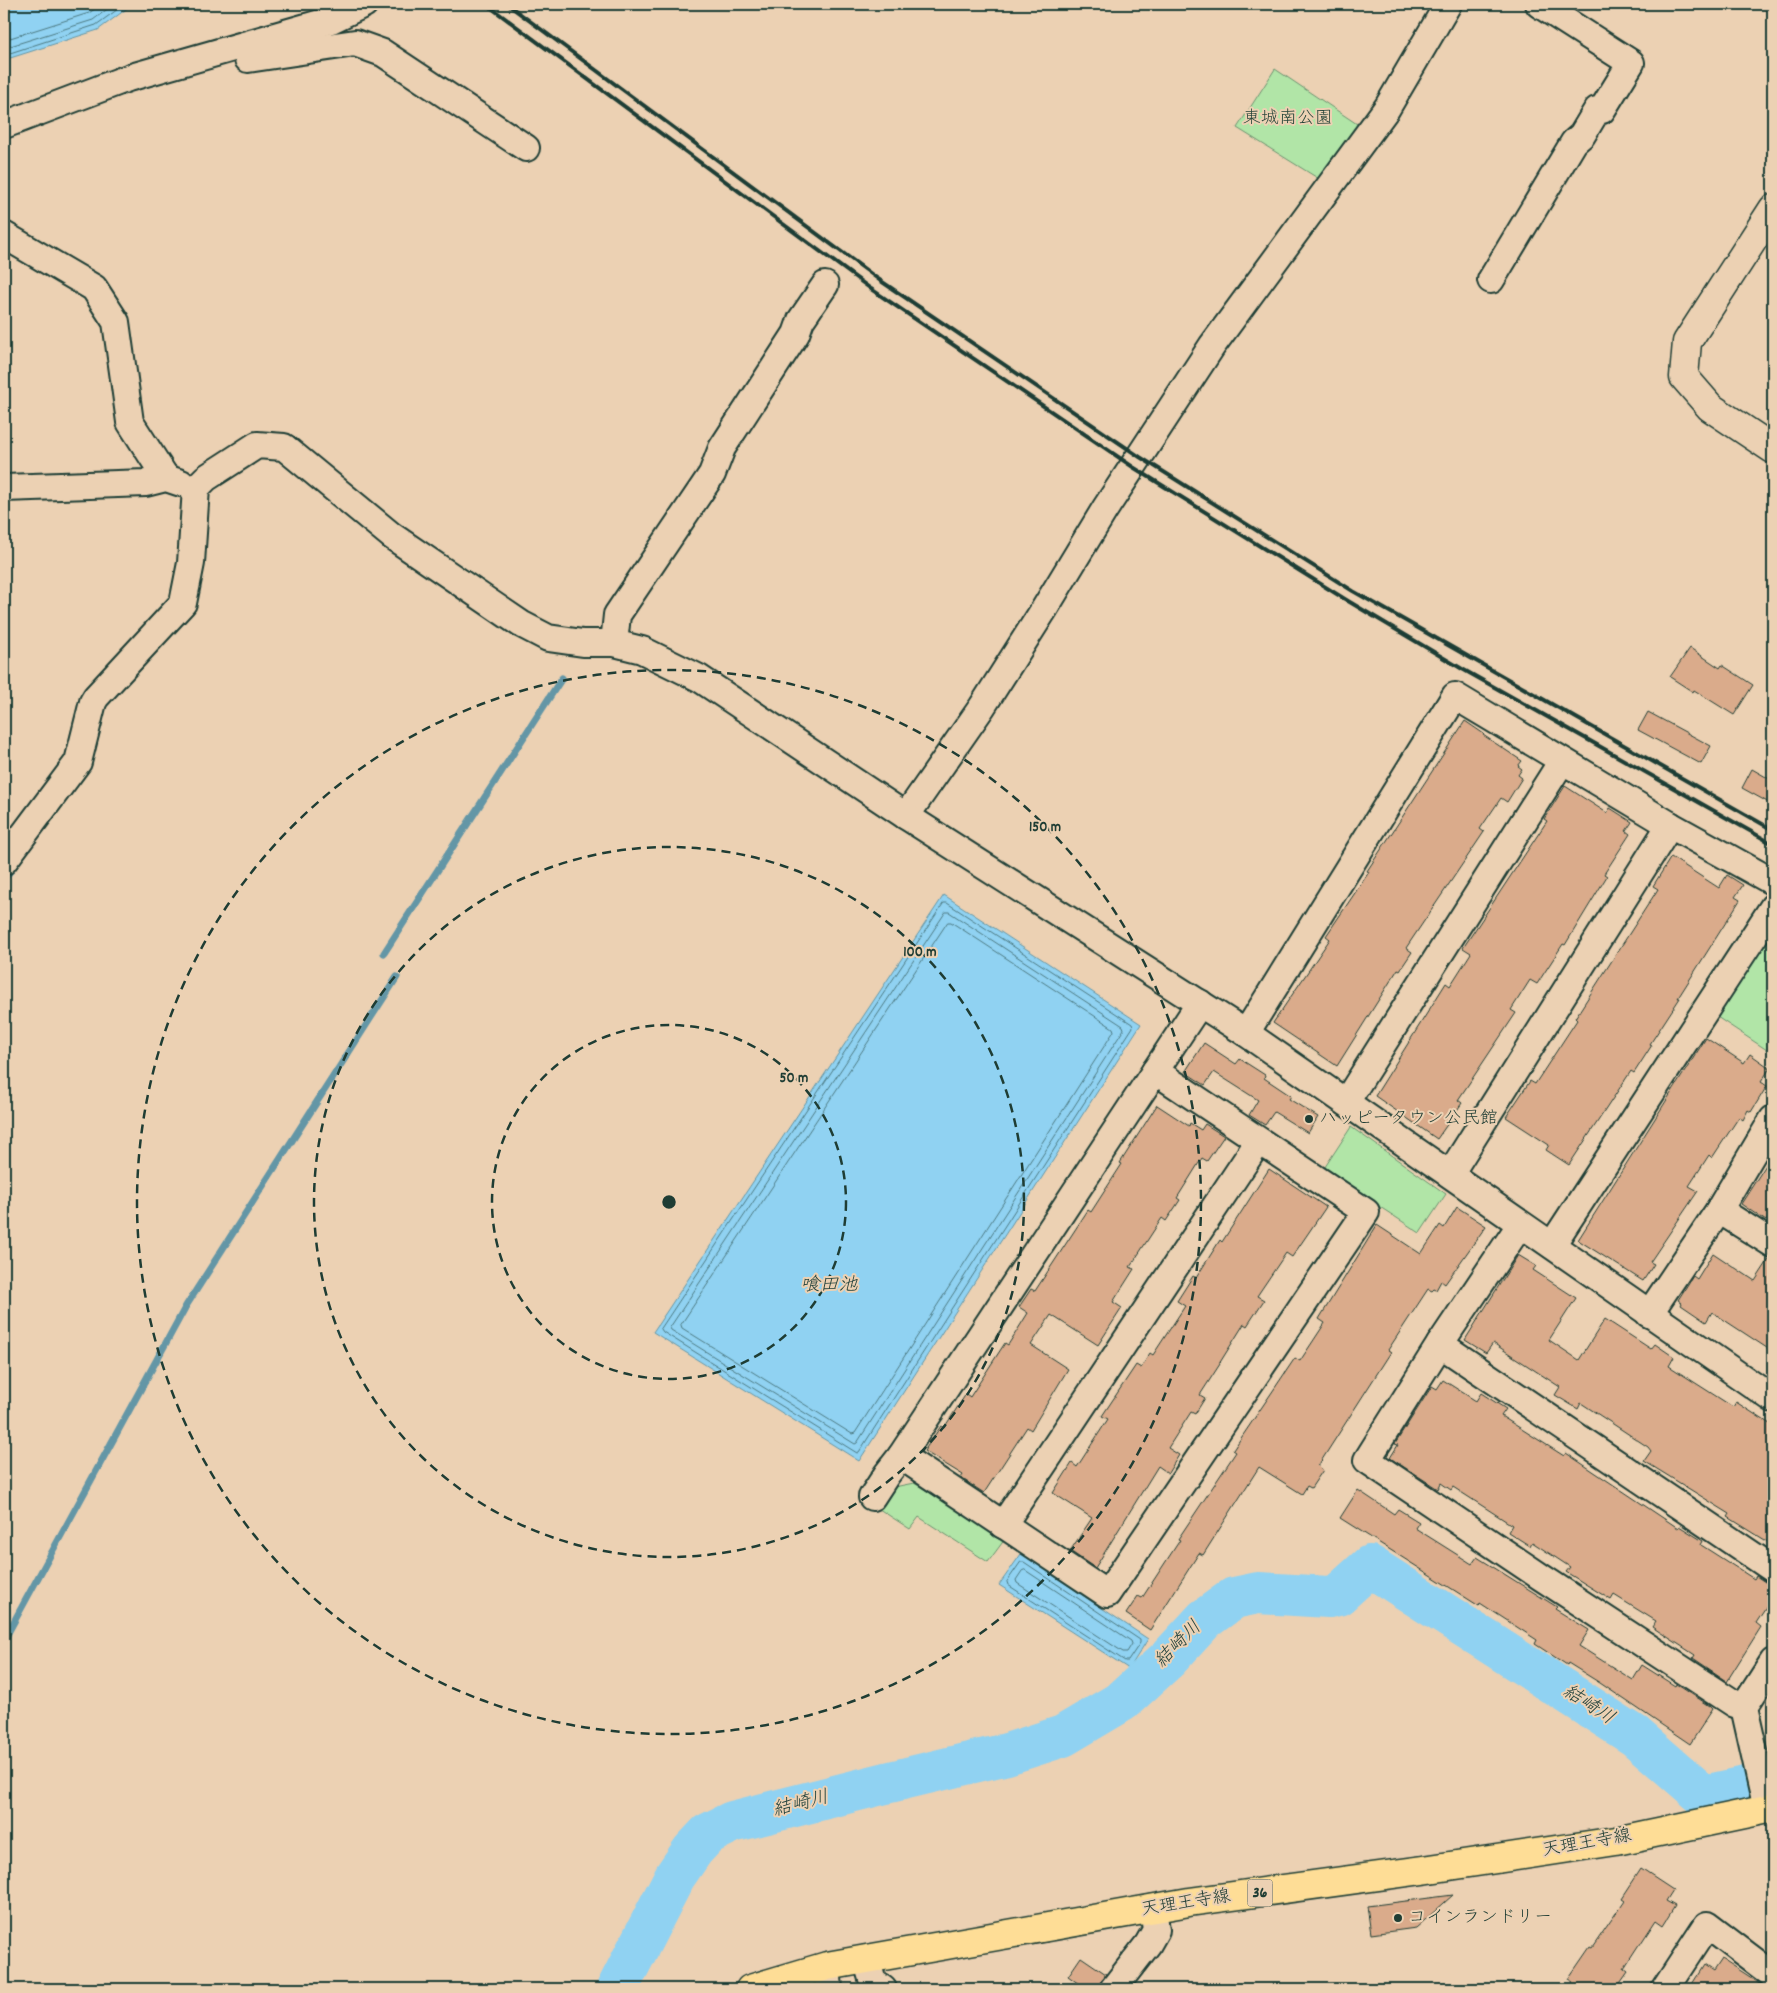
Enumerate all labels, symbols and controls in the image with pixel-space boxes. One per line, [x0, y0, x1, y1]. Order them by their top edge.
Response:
park label: 東城南公園 [1243, 107, 1333, 132]
text: 150 m [1029, 817, 1061, 839]
text: 100 m [903, 942, 937, 964]
text: 50 m [780, 1068, 808, 1090]
place label: ハッピータウン公民館 [1319, 1107, 1498, 1132]
marker: ハッピータウン公民館 [1303, 1113, 1315, 1125]
centre of rings [660, 1193, 678, 1211]
water label: 喰田池 [800, 1273, 858, 1300]
water label: 結崎川 [1149, 1615, 1209, 1675]
water label: 結崎川 [1557, 1679, 1619, 1733]
water label: 結崎川 [770, 1785, 832, 1825]
street label: 天理王寺線 [1541, 1824, 1633, 1864]
road number: 36 [1248, 1880, 1272, 1906]
street label: 天理王寺線 [1140, 1885, 1232, 1923]
place label: コインランドリー [1408, 1906, 1552, 1931]
marker: コインランドリー [1392, 1912, 1404, 1924]

